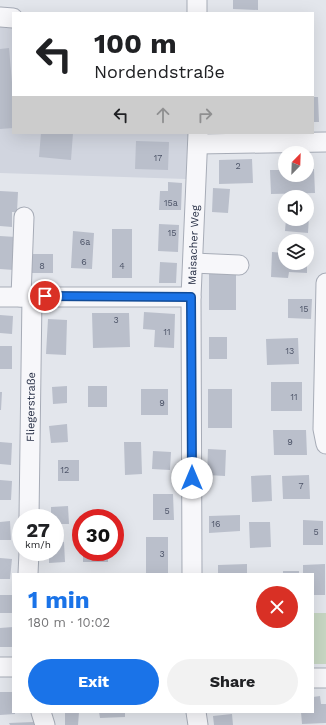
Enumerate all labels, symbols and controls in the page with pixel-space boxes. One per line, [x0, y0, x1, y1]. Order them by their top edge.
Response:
text: 100 m [94, 27, 177, 60]
icon: left [28, 28, 80, 80]
text: Nordendstraße [94, 61, 225, 82]
icon: left [110, 104, 132, 126]
icon: ahead [152, 104, 174, 126]
icon: right [194, 104, 216, 126]
north arrow [278, 146, 314, 182]
map controls [278, 146, 314, 270]
house number: 17 [154, 153, 162, 163]
house number: 2 [235, 161, 241, 171]
button: sound [278, 190, 314, 226]
house number: 15a [164, 198, 178, 208]
street label: Maisacher Weg [185, 205, 201, 285]
house number: 15 [168, 228, 176, 238]
button: layers [278, 234, 314, 270]
house number: 6a [80, 237, 90, 247]
house number: 6 [81, 257, 87, 267]
house number: 8 [39, 261, 45, 271]
house number: 4 [119, 261, 125, 271]
pin [28, 279, 62, 313]
icon: arrive [34, 285, 56, 307]
house number: 15 [300, 304, 308, 314]
house number: 3 [113, 315, 119, 325]
house number: 11 [163, 327, 171, 337]
house number: 13 [286, 346, 294, 356]
street label: Fliegerstraße [24, 372, 37, 442]
house number: 11 [290, 392, 298, 402]
house number: 9 [159, 398, 165, 408]
house number: 9 [287, 437, 293, 447]
position arrow [171, 457, 213, 499]
house number: 12 [61, 465, 69, 475]
house number: 7 [298, 481, 304, 491]
house number: 5 [164, 506, 170, 516]
speed limit sign: 30 [72, 509, 124, 561]
text: 27 [26, 518, 50, 542]
house number: 16 [212, 519, 220, 529]
house number: 5 [313, 527, 319, 537]
text: km/h [25, 539, 51, 550]
house number: 3 [159, 549, 165, 559]
text: 1 min [28, 586, 90, 614]
button: close [256, 586, 298, 628]
text: 180 m · 10:02 [28, 615, 110, 630]
button: Exit [28, 659, 159, 705]
button: Share [167, 659, 298, 705]

